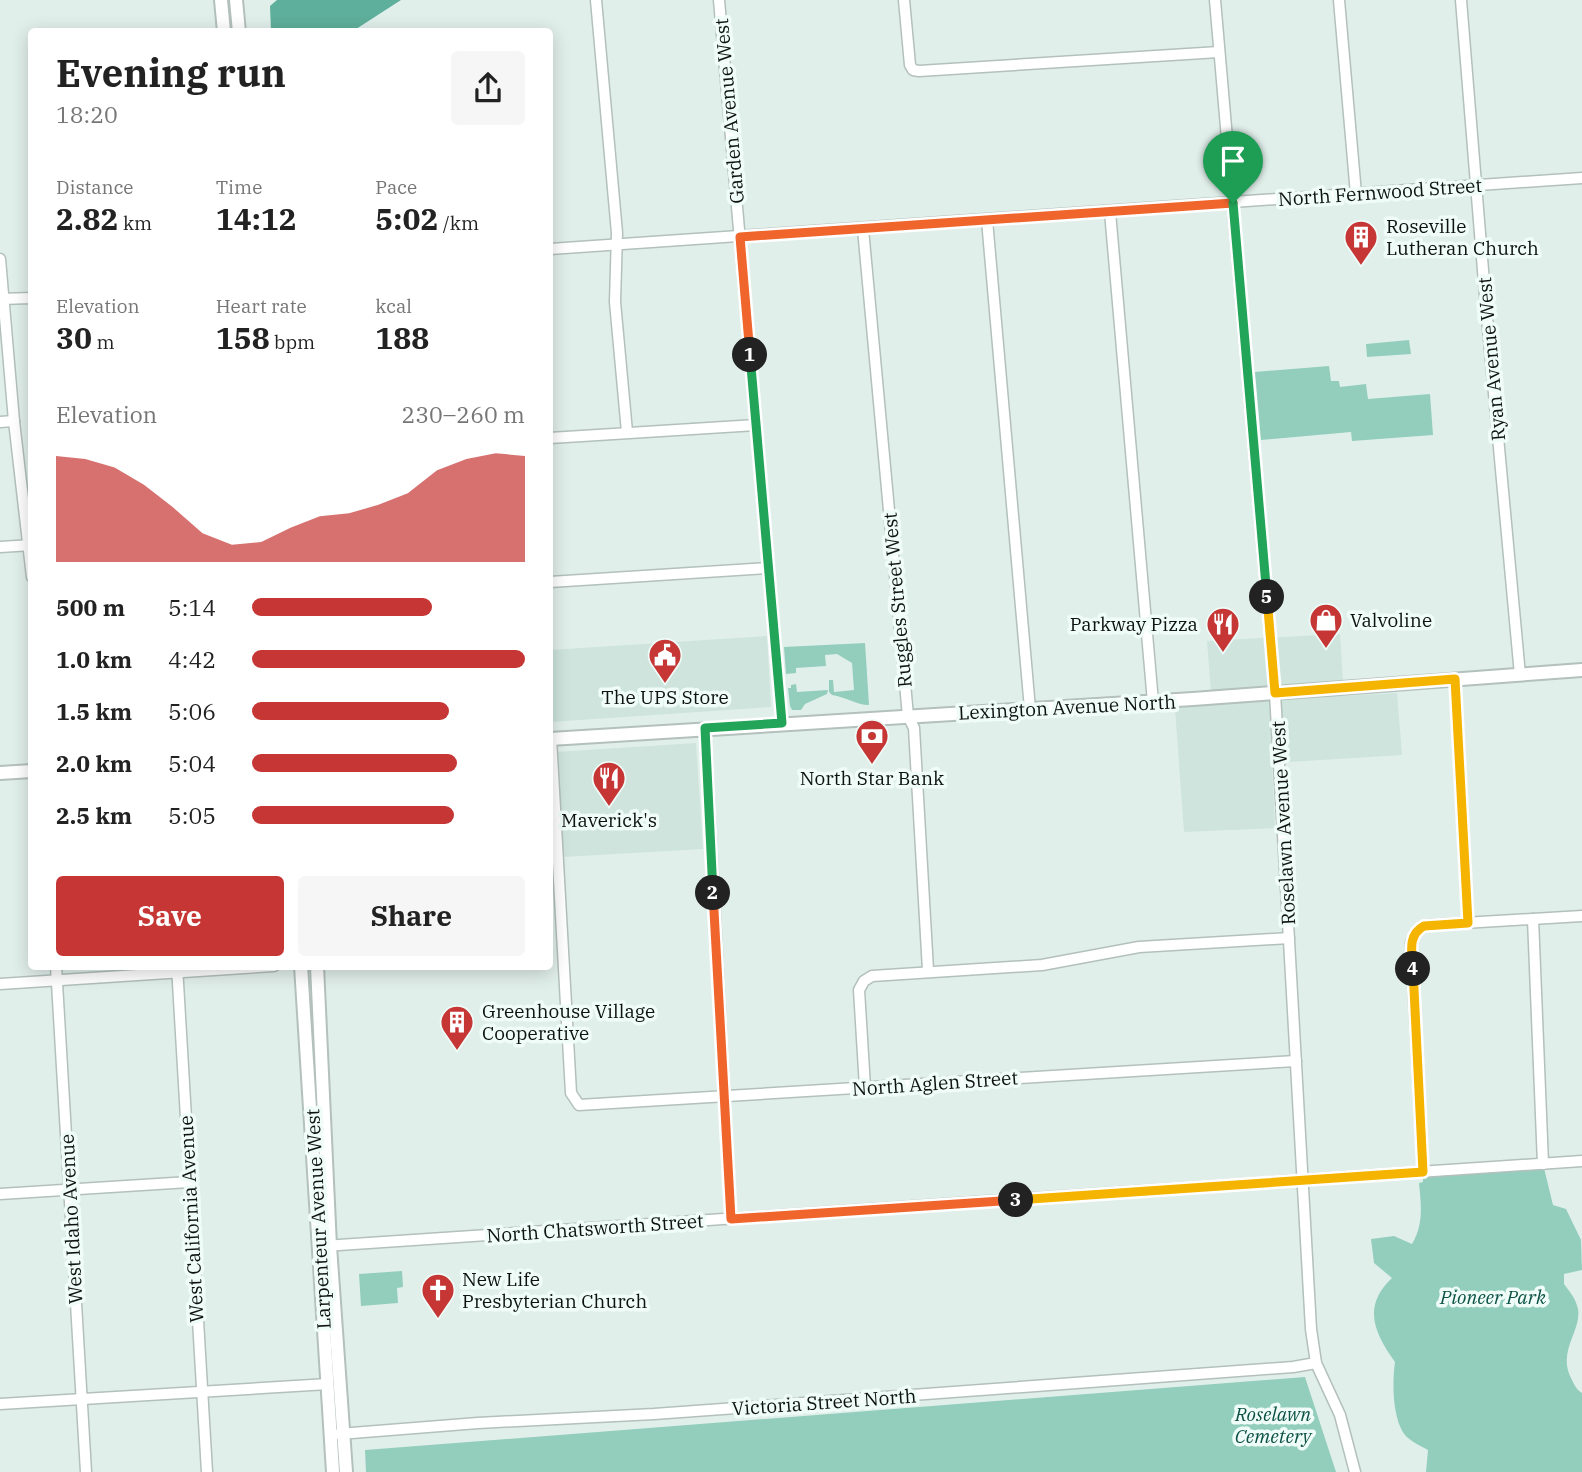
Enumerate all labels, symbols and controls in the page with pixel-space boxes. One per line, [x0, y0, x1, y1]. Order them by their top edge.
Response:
street label: Garden Avenue West [709, 17, 749, 205]
text: Evening run [56, 48, 286, 97]
button: share [451, 51, 525, 125]
text: 18:20 [56, 99, 118, 129]
pin [1203, 131, 1263, 203]
icon: arrive [1214, 142, 1252, 180]
street label: North Fernwood Street [1277, 173, 1483, 211]
text: Distance [56, 175, 134, 199]
text: Time [216, 175, 262, 199]
text: Pace [375, 175, 417, 199]
text: 2.82 [56, 199, 118, 238]
text: 14:12 [216, 199, 297, 238]
text: 5:02 [375, 199, 438, 238]
text: km [118, 211, 152, 235]
text: /km [438, 211, 479, 235]
place label: Roseville Lutheran Church [1386, 214, 1539, 260]
building icon: Roseville Lutheran Church [1342, 218, 1380, 267]
street label: Ryan Avenue West [1472, 276, 1510, 442]
text: Elevation [56, 294, 140, 318]
text: Heart rate [216, 294, 307, 318]
text: kcal [375, 294, 412, 318]
text: 30 [56, 318, 92, 357]
text: 158 [216, 318, 270, 357]
text: 188 [375, 318, 429, 357]
text: m [92, 330, 115, 354]
text: bpm [270, 330, 315, 354]
pin: 1 [732, 338, 768, 372]
text: 1 [744, 342, 755, 366]
text: Elevation [56, 399, 157, 429]
text: 230–260 m [401, 399, 525, 429]
street label: Ruggles Street West [877, 511, 917, 689]
pin: 5 [1250, 580, 1284, 614]
text: 5 [1261, 584, 1272, 608]
text: 500 m [56, 592, 125, 622]
text: 5:14 [168, 592, 216, 622]
shop icon: Valvoline [1307, 601, 1345, 650]
restaurant icon: Parkway Pizza [1204, 605, 1242, 654]
place label: Valvoline [1350, 608, 1432, 632]
place label: Parkway Pizza [1070, 612, 1198, 636]
public building icon: The UPS Store [646, 636, 684, 685]
text: 1.0 km [56, 644, 132, 674]
text: 4:42 [168, 644, 216, 674]
place label: The UPS Store [601, 685, 729, 709]
street label: Lexington Avenue North [957, 689, 1177, 725]
text: 1.5 km [56, 696, 132, 726]
text: 5:06 [168, 696, 216, 726]
bank icon: North Star Bank [853, 717, 891, 766]
street label: Roselawn Avenue West [1266, 720, 1300, 926]
text: 2.0 km [56, 748, 132, 778]
text: 5:04 [168, 748, 216, 778]
restaurant icon: Maverick's [590, 759, 628, 808]
place label: North Star Bank [800, 766, 944, 790]
text: 2.5 km [56, 800, 132, 830]
text: 5:05 [168, 800, 216, 830]
place label: Maverick's [561, 808, 657, 832]
button: Save [56, 876, 284, 956]
button: Share [298, 876, 525, 956]
pin: 2 [696, 876, 730, 910]
text: 2 [707, 880, 718, 904]
pin: 4 [1396, 951, 1430, 986]
text: 4 [1407, 956, 1418, 980]
place label: Greenhouse Village Cooperative [482, 999, 655, 1045]
building icon: Greenhouse Village Cooperative [438, 1003, 476, 1052]
street label: North Aglen Street [851, 1065, 1019, 1101]
street label: Larpenteur Avenue West [300, 1108, 336, 1330]
street label: West California Avenue [174, 1115, 208, 1323]
street label: West Idaho Avenue [55, 1133, 87, 1305]
pin: 3 [998, 1182, 1034, 1218]
text: 3 [1010, 1187, 1021, 1211]
street label: North Chatsworth Street [486, 1208, 705, 1248]
place label: New Life Presbyterian Church [462, 1267, 647, 1313]
church icon: New Life Presbyterian Church [419, 1271, 457, 1320]
park label: Pioneer Park [1439, 1285, 1547, 1309]
street label: Victoria Street North [731, 1384, 917, 1420]
park label: Roselawn Cemetery [1234, 1402, 1313, 1448]

